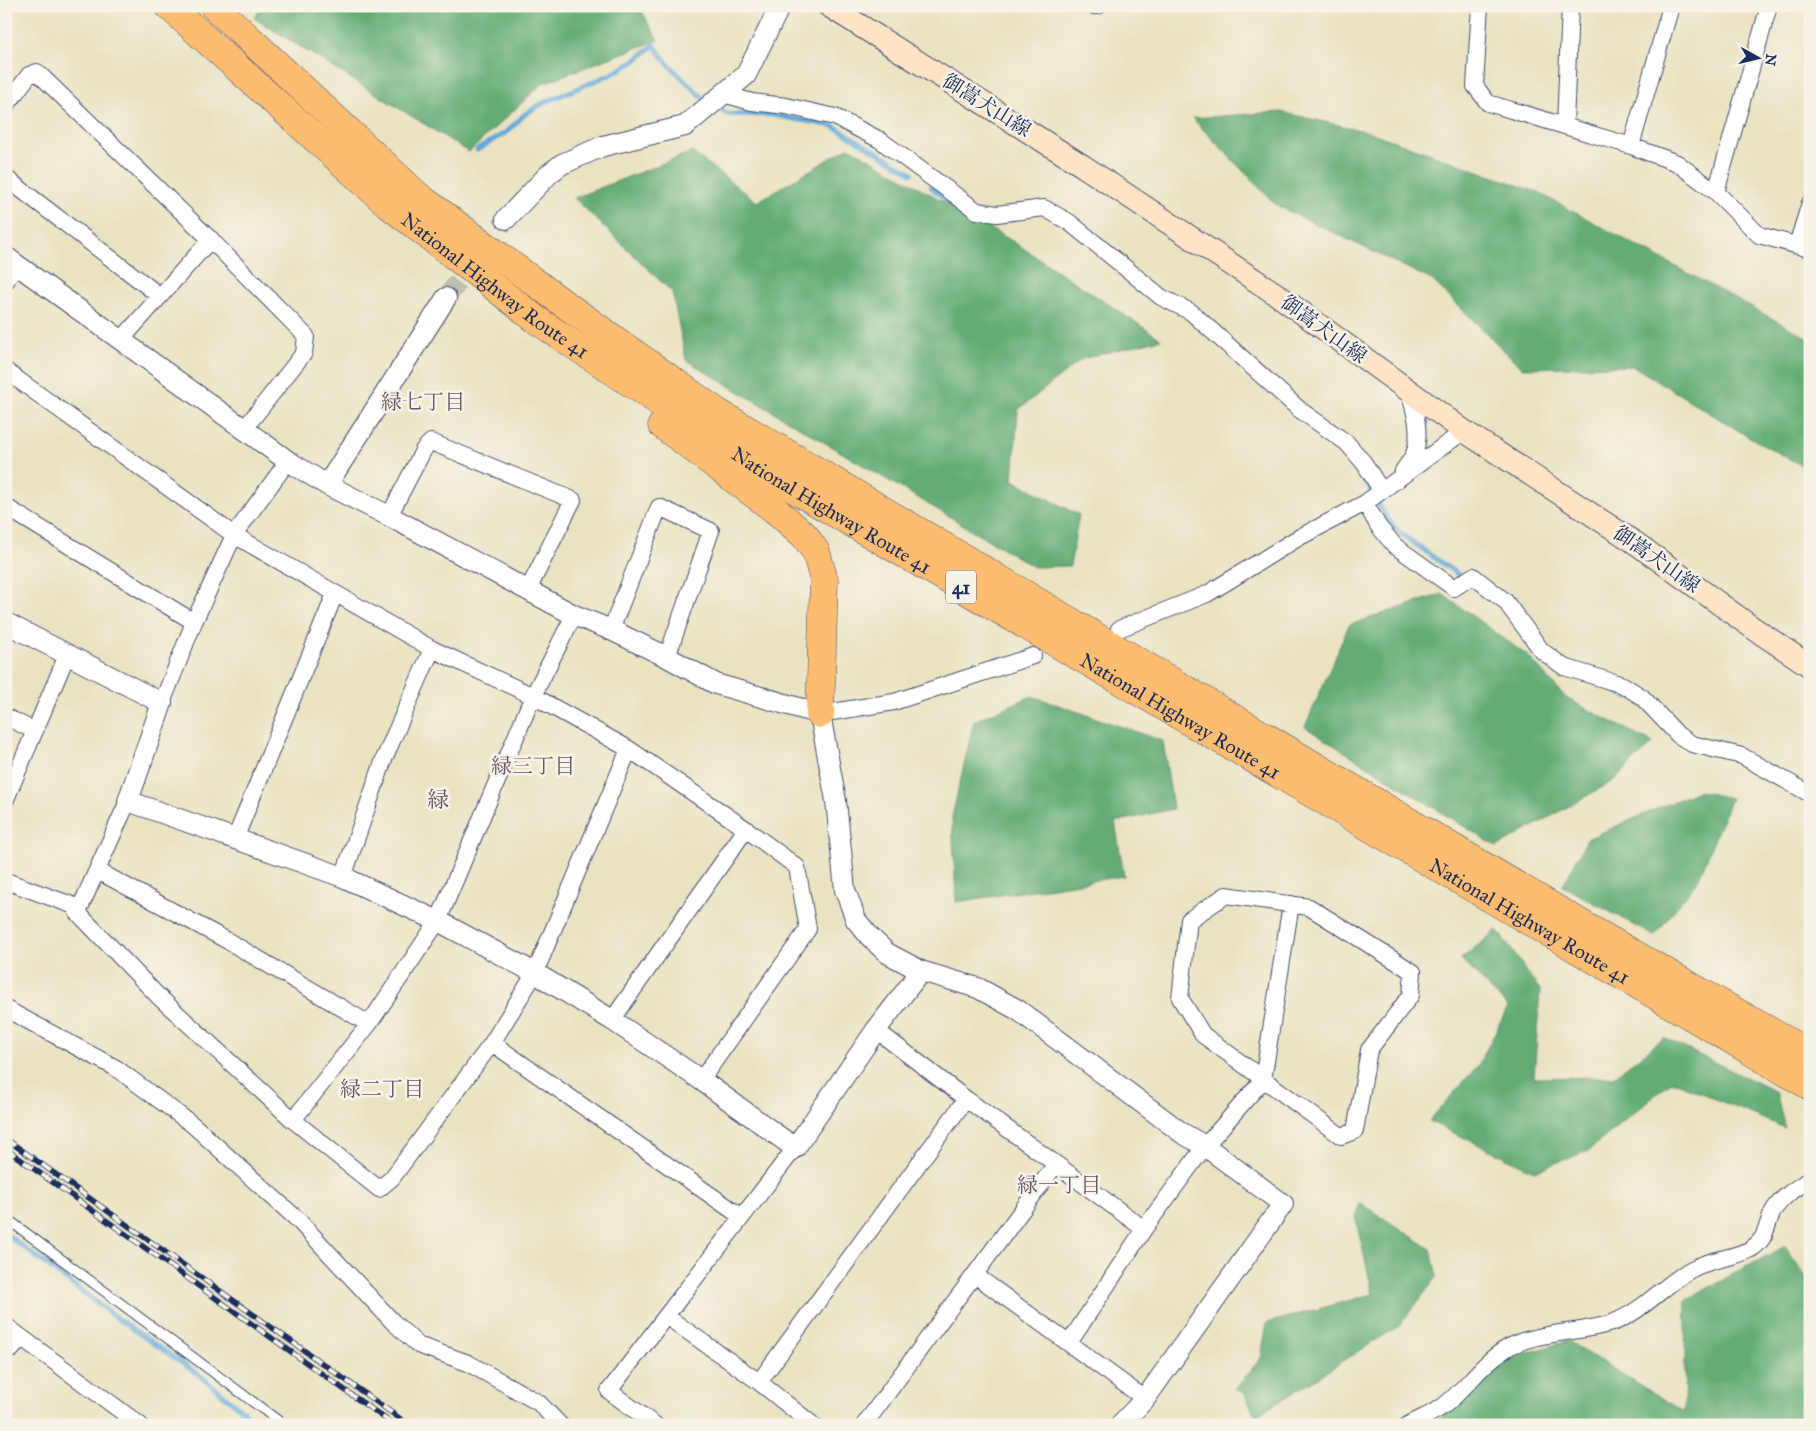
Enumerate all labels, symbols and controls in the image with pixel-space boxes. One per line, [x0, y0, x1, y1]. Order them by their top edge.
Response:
north arrow [1734, 32, 1784, 82]
text: N [1761, 53, 1780, 67]
street label: 御嵩犬山線 [938, 68, 1036, 142]
street label: National Highway Route 41 [397, 207, 594, 364]
street label: 御嵩犬山線 [1276, 290, 1372, 368]
district label: 緑七丁目 [381, 389, 465, 415]
street label: National Highway Route 41 [727, 442, 936, 579]
street label: 御嵩犬山線 [1609, 520, 1705, 598]
road number: 41 [946, 570, 976, 604]
street label: National Highway Route 41 [1076, 648, 1285, 784]
district label: 緑三丁目 [491, 753, 575, 779]
district label: 緑 [427, 786, 449, 813]
street label: National Highway Route 41 [1425, 853, 1634, 989]
district label: 緑二丁目 [340, 1076, 424, 1102]
district label: 緑一丁目 [1017, 1172, 1101, 1198]

